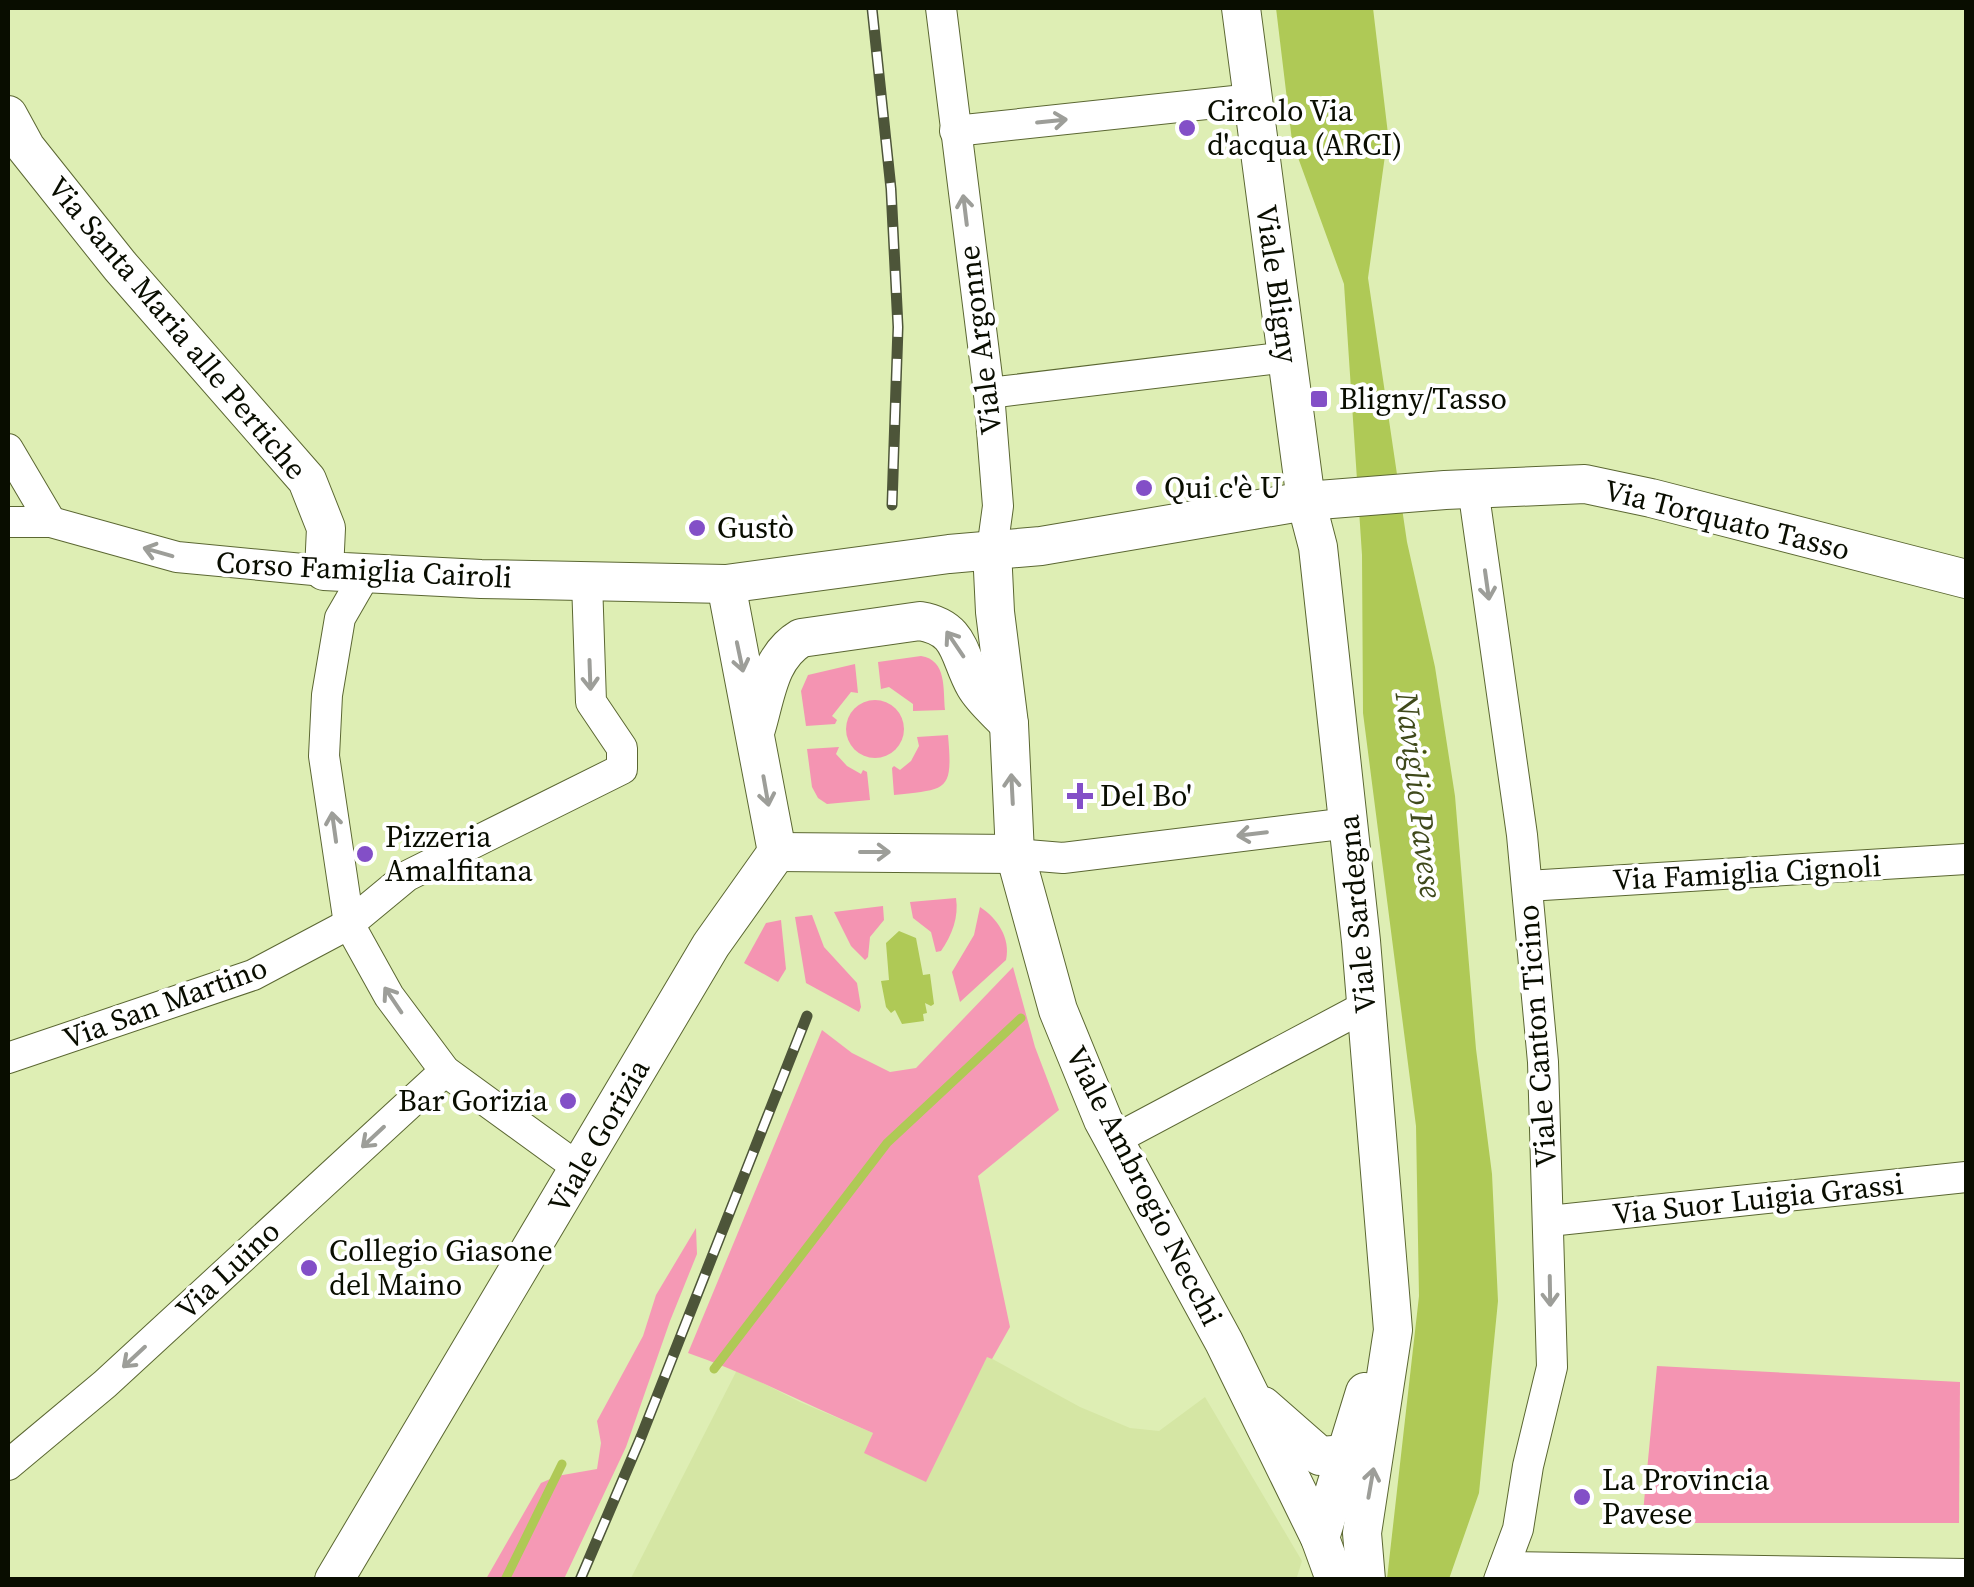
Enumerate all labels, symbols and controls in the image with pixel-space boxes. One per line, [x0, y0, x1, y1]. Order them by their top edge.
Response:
place label: Circolo Via d'acqua (ARCI) [1207, 90, 1402, 165]
one-way arrow [1035, 111, 1067, 130]
marker: Circolo Via d'acqua (ARCI) [1176, 117, 1198, 139]
street label: Via Santa Maria alle Pertiche [38, 167, 316, 488]
one-way arrow [955, 194, 974, 226]
street label: Viale Bligny [1246, 202, 1309, 366]
street label: Viale Argonne [948, 243, 1011, 437]
place label: Bligny/Tasso [1339, 378, 1507, 419]
marker: Bligny/Tasso [1308, 388, 1330, 410]
place label: Qui c'è U [1164, 467, 1282, 508]
street label: Via Torquato Tasso [1600, 469, 1854, 570]
marker: Qui c'è U [1133, 477, 1155, 499]
place label: Gustò [717, 507, 794, 548]
marker: Gustò [686, 517, 708, 539]
street label: Corso Famiglia Cairoli [215, 541, 513, 598]
one-way arrow [143, 542, 175, 560]
one-way arrow [1478, 568, 1497, 600]
one-way arrow [945, 630, 966, 658]
one-way arrow [732, 640, 751, 672]
one-way arrow [581, 658, 600, 690]
water label: Naviglio Pavese [1384, 688, 1453, 901]
one-way arrow [1002, 773, 1021, 805]
one-way arrow [757, 774, 776, 806]
place label: Del Bo' [1100, 775, 1192, 816]
marker: Del Bo' [1069, 785, 1091, 807]
one-way arrow [325, 812, 343, 844]
street label: Viale Sardegna [1327, 812, 1386, 1015]
place label: Pizzeria Amalfitana [385, 816, 533, 891]
one-way arrow [1237, 826, 1269, 844]
one-way arrow [858, 842, 890, 862]
marker: Pizzeria Amalfitana [354, 843, 376, 865]
street label: Via Famiglia Cignoli [1612, 845, 1882, 900]
street label: Viale Canton Ticino [1507, 903, 1566, 1169]
street label: Via San Martino [57, 947, 273, 1058]
one-way arrow [383, 986, 404, 1014]
street label: Viale Ambrogio Necchi [1056, 1039, 1233, 1333]
street label: Viale Gorizia [538, 1051, 659, 1220]
place label: Bar Gorizia [398, 1080, 549, 1121]
marker: Bar Gorizia [557, 1090, 579, 1112]
one-way arrow [361, 1125, 386, 1148]
street label: Via Suor Luigia Grassi [1610, 1163, 1906, 1234]
street label: Via Luino [167, 1211, 289, 1329]
place label: Collegio Giasone del Maino [329, 1230, 553, 1305]
marker: Collegio Giasone del Maino [298, 1257, 320, 1279]
one-way arrow [1541, 1275, 1560, 1307]
one-way arrow [122, 1345, 147, 1368]
place label: La Provincia Pavese [1602, 1459, 1770, 1534]
one-way arrow [1362, 1467, 1381, 1500]
marker: La Provincia Pavese [1571, 1486, 1593, 1508]

